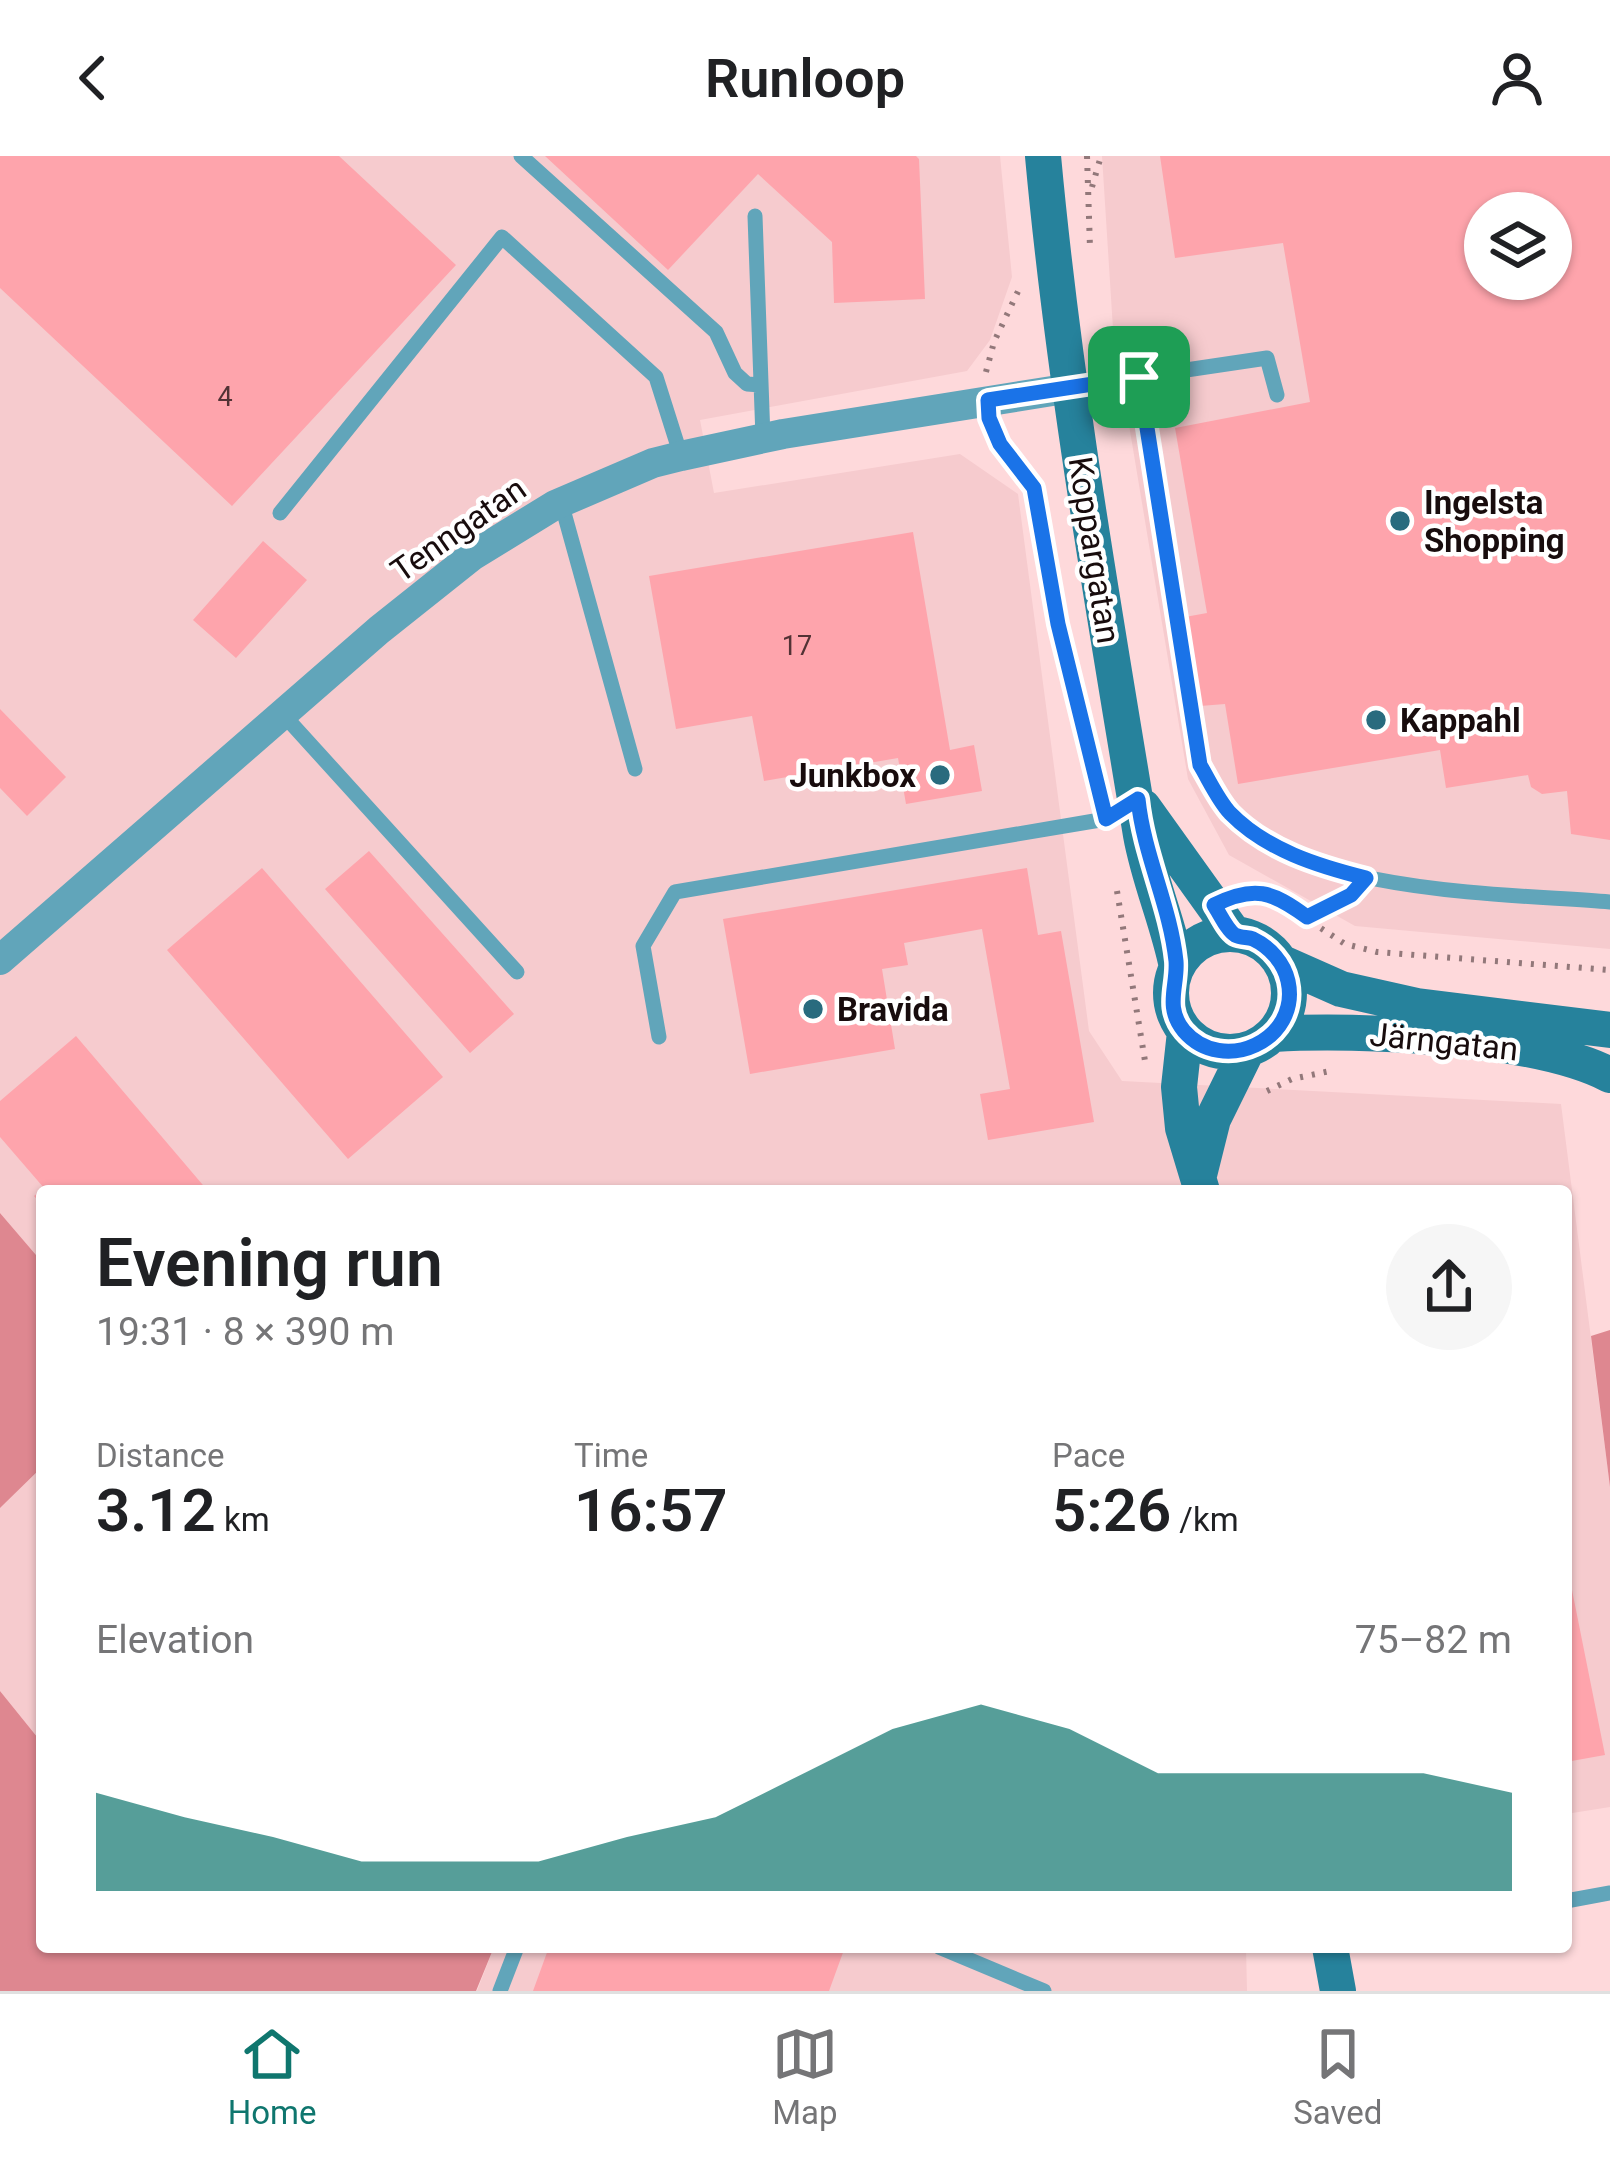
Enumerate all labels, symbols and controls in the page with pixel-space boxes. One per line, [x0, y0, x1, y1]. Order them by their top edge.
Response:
icon: back [60, 45, 126, 111]
icon: person [1484, 45, 1550, 111]
text: Runloop [705, 47, 905, 110]
map controls [1464, 192, 1572, 300]
button: layers [1464, 192, 1572, 300]
pin [1088, 326, 1190, 428]
icon: arrive [1106, 344, 1172, 410]
house number: 4 [217, 381, 233, 413]
street label: Koppargatan [1061, 454, 1129, 646]
street label: Tenngatan [383, 469, 533, 590]
place label: Ingelsta Shopping [1424, 483, 1565, 560]
marker: Ingelsta Shopping [1387, 508, 1413, 534]
house number: 17 [782, 630, 812, 662]
place label: Kappahl [1400, 701, 1521, 740]
marker: Kappahl [1363, 707, 1389, 733]
place label: Junkbox [789, 756, 916, 795]
marker: Junkbox [927, 762, 953, 788]
place label: Bravida [837, 990, 949, 1029]
marker: Bravida [800, 996, 826, 1022]
street label: Järngatan [1368, 1014, 1520, 1069]
button: share [1386, 1224, 1512, 1350]
text: Evening run [96, 1225, 443, 1302]
text: 19:31 · 8 × 390 m [96, 1309, 394, 1355]
text: Distance [96, 1436, 224, 1475]
text: Time [574, 1436, 648, 1475]
text: Pace [1052, 1436, 1125, 1475]
text: 3.12 [96, 1475, 216, 1546]
text: 16:57 [574, 1475, 727, 1546]
text: 5:26 [1052, 1475, 1171, 1546]
text: km [216, 1500, 270, 1539]
text: /km [1171, 1500, 1239, 1539]
text: Elevation [96, 1617, 254, 1663]
text: 75–82 m [1355, 1617, 1512, 1663]
tab: Home [228, 2021, 316, 2132]
tab: Map [772, 2021, 838, 2132]
tab: Saved [1293, 2021, 1382, 2132]

